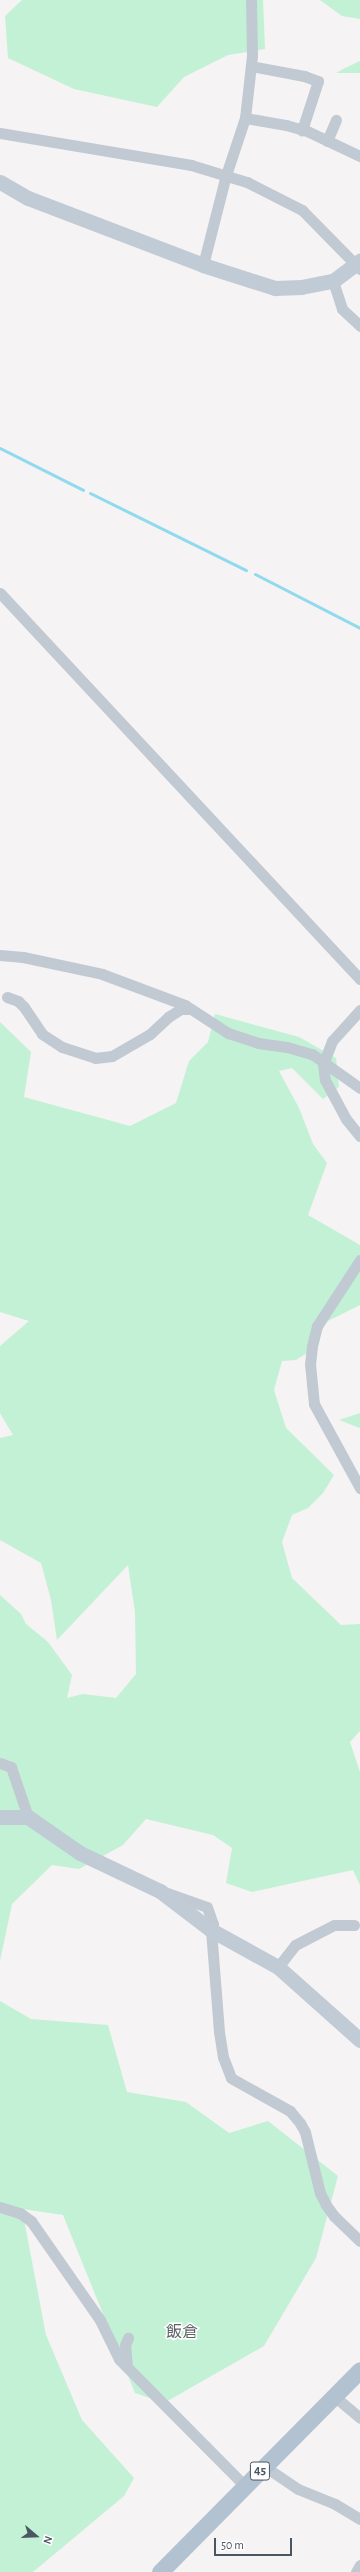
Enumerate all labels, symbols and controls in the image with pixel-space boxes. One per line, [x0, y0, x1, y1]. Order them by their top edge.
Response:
district label: 飯倉 [166, 2322, 198, 2342]
road number: 45 [249, 2460, 271, 2482]
north arrow [16, 2516, 56, 2556]
scale bar [216, 2530, 294, 2556]
text: N [41, 2535, 54, 2545]
text: 50 m [221, 2539, 244, 2551]

